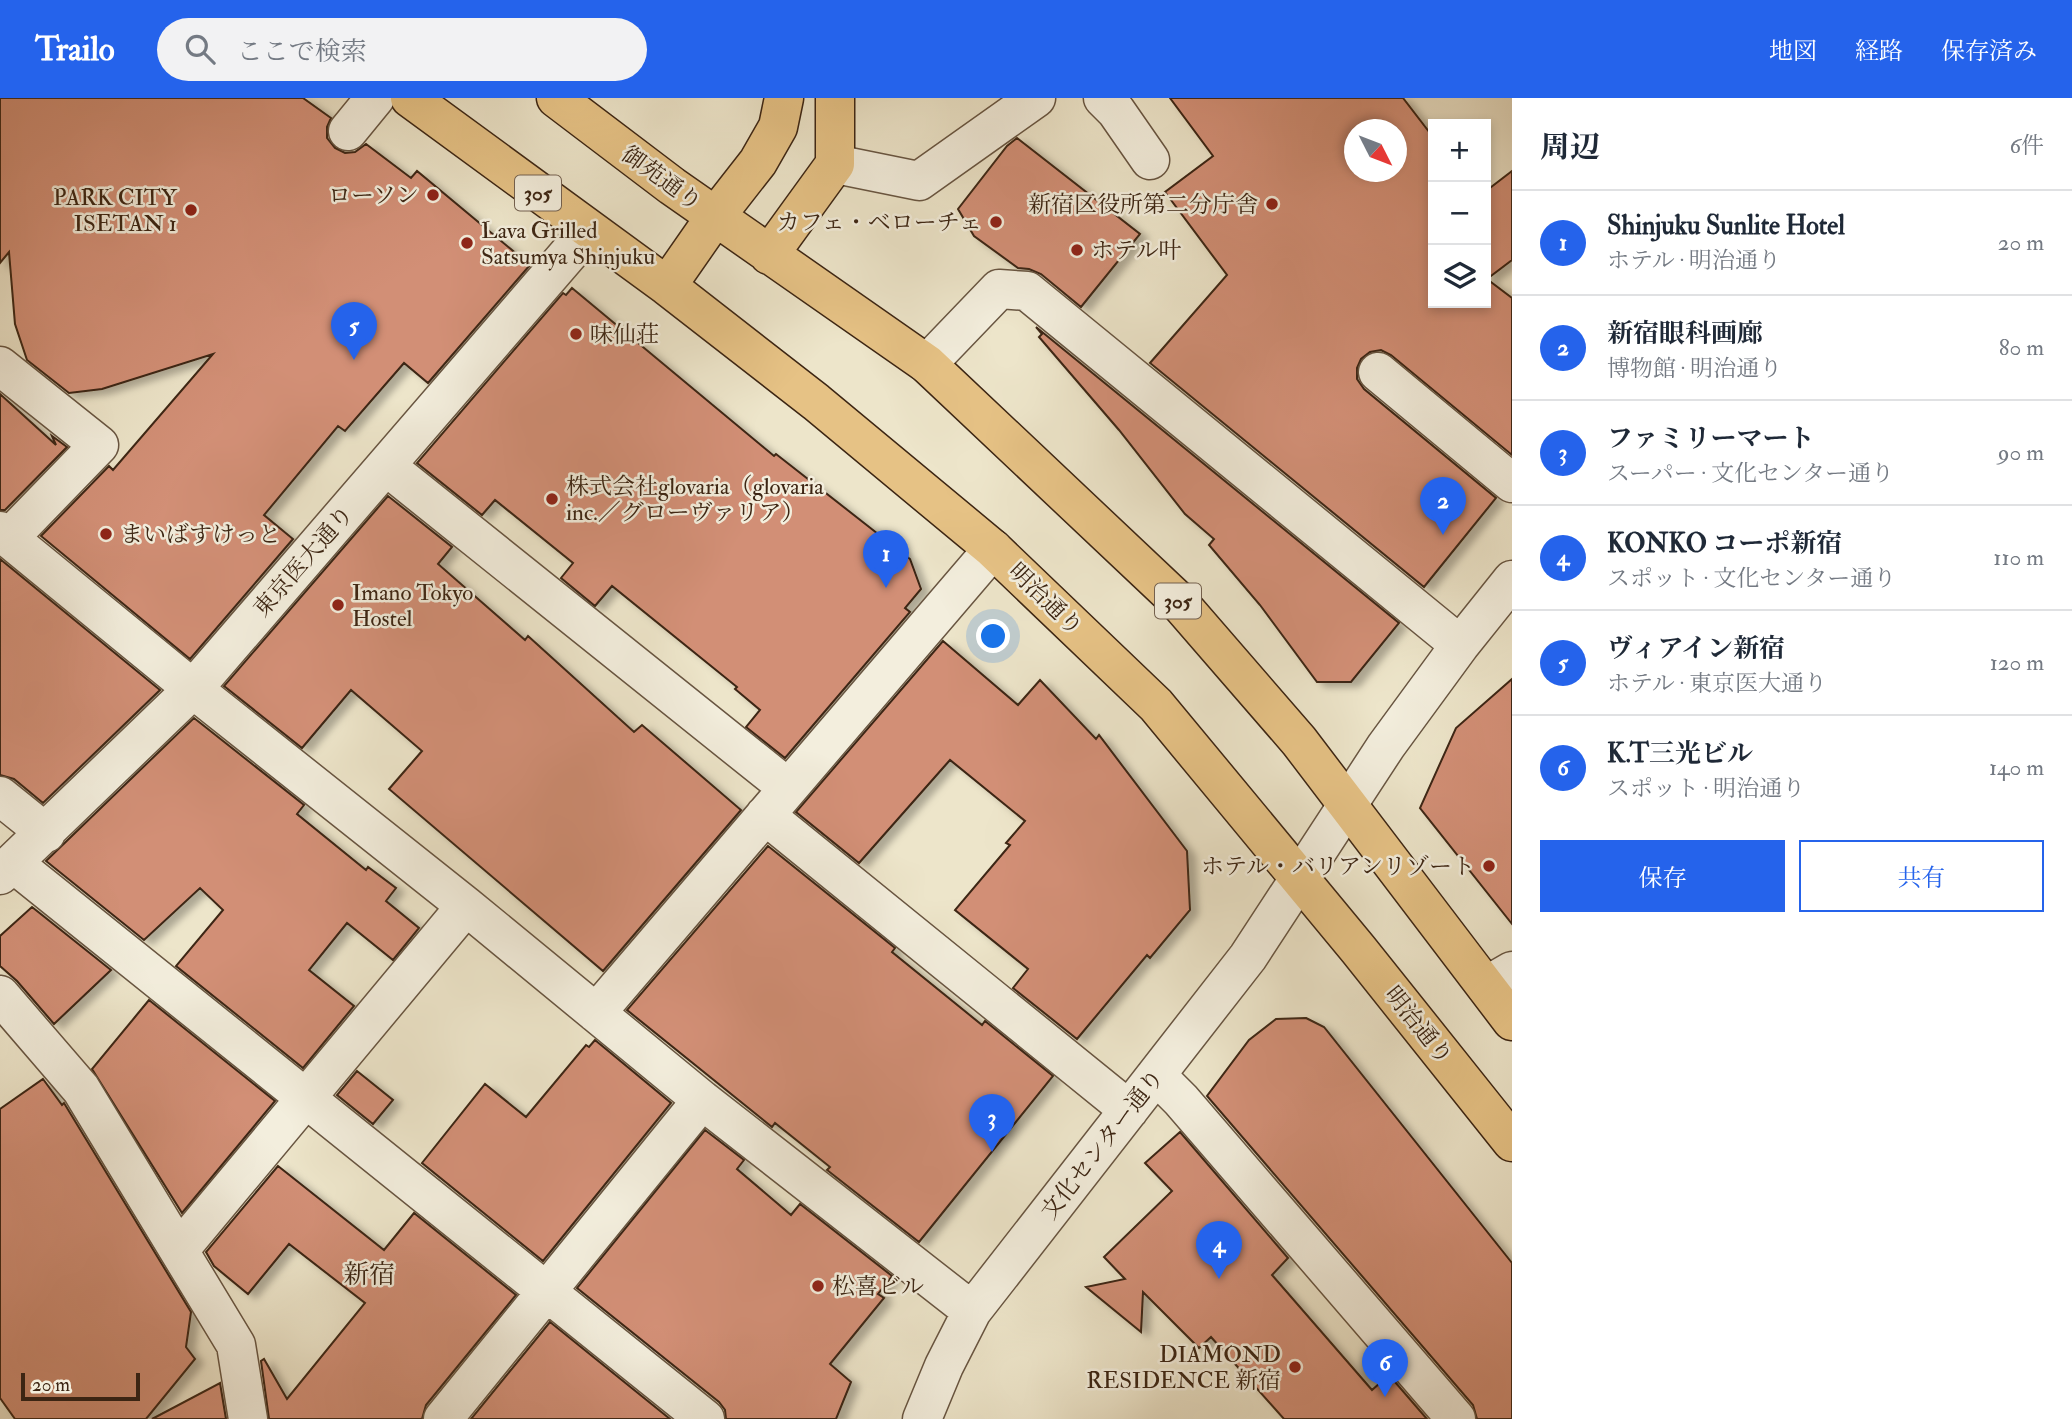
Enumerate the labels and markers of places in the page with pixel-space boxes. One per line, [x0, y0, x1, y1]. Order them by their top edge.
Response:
place label: ローソン [328, 181, 419, 210]
place label: PARK CITY ISETAN 1 [53, 183, 178, 238]
marker: ローソン [425, 187, 441, 203]
place label: 新宿区役所第二分庁舎 [1028, 190, 1258, 219]
marker: 新宿区役所第二分庁舎 [1264, 196, 1280, 212]
marker: PARK CITY ISETAN 1 [183, 202, 199, 218]
place label: カフェ・ベローチェ [777, 208, 982, 237]
marker: カフェ・ベローチェ [988, 214, 1004, 230]
place label: Lava Grilled Satsumya Shinjuku [481, 216, 655, 271]
marker: Lava Grilled Satsumya Shinjuku [459, 235, 475, 251]
place label: ホテル叶 [1091, 236, 1182, 265]
marker: ホテル叶 [1069, 242, 1085, 258]
pin: 5 [331, 302, 377, 360]
place label: 味仙荘 [590, 320, 659, 349]
marker: 味仙荘 [568, 326, 584, 342]
place label: 株式会社glovaria（glovaria inc.／グローヴァリア） [566, 472, 824, 527]
pin: 2 [1420, 477, 1466, 535]
marker: 株式会社glovaria（glovaria inc.／グローヴァリア） [544, 491, 560, 507]
place label: まいばすけっと [120, 520, 281, 549]
marker: まいばすけっと [98, 526, 114, 542]
pin: 1 [863, 530, 909, 588]
place label: Imano Tokyo Hostel [352, 578, 473, 633]
marker: Imano Tokyo Hostel [330, 597, 346, 613]
place label: ホテル・バリアンリゾート [1201, 852, 1475, 881]
marker: ホテル・バリアンリゾート [1481, 858, 1497, 874]
pin: 3 [969, 1094, 1015, 1152]
pin: 4 [1196, 1221, 1242, 1279]
place label: 松喜ビル [832, 1272, 924, 1301]
marker: 松喜ビル [810, 1278, 826, 1294]
pin: 6 [1362, 1339, 1408, 1397]
place label: DIAMOND RESIDENCE 新宿 [1086, 1340, 1281, 1395]
marker: DIAMOND RESIDENCE 新宿 [1287, 1359, 1303, 1375]

